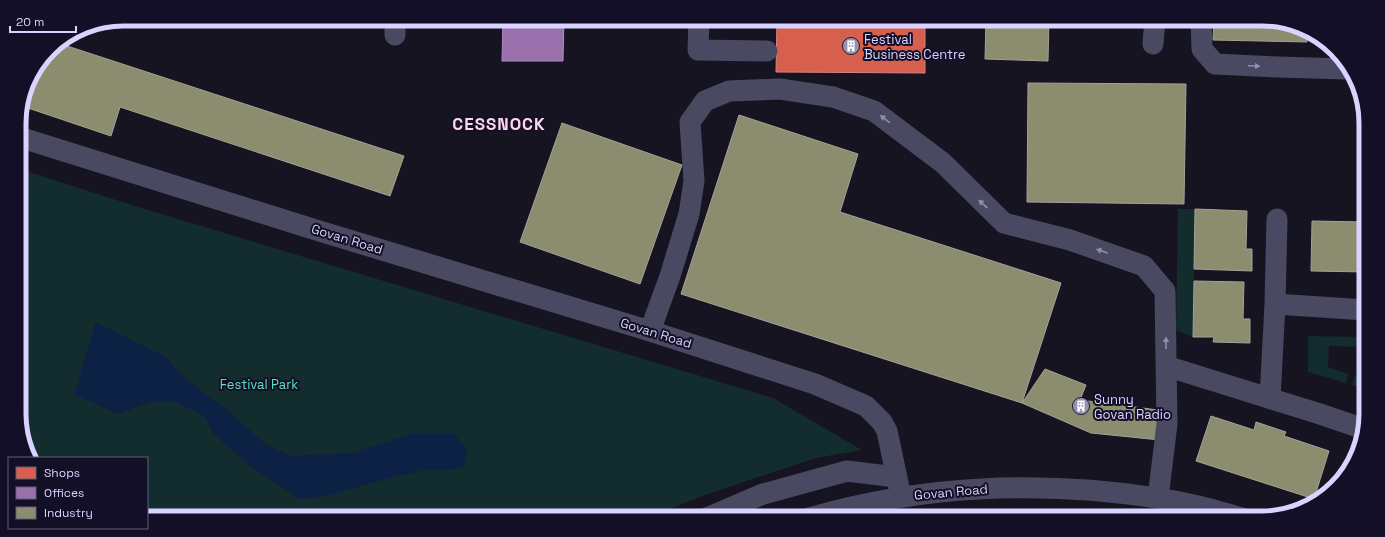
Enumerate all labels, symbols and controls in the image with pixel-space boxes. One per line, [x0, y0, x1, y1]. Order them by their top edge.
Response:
scale bar [10, 8, 76, 34]
text: 20 m [16, 14, 44, 30]
place label: Festival Business Centre [864, 31, 965, 63]
building icon: Festival Business Centre [841, 36, 861, 56]
one-way arrow [1248, 62, 1260, 69]
district label: CESSNOCK [452, 113, 546, 135]
one-way arrow [880, 115, 890, 123]
one-way arrow [978, 199, 988, 208]
street label: Govan Road [309, 220, 385, 258]
one-way arrow [1095, 248, 1107, 254]
street label: Govan Road [618, 314, 694, 352]
one-way arrow [1163, 336, 1169, 349]
park label: Festival Park [220, 376, 298, 393]
place label: Sunny Govan Radio [1094, 391, 1171, 423]
building icon: Sunny Govan Radio [1071, 396, 1091, 416]
legend [8, 457, 148, 529]
text: Shops [44, 465, 80, 481]
street label: Govan Road [913, 480, 989, 504]
text: Offices [44, 485, 84, 501]
text: Industry [44, 505, 93, 521]

